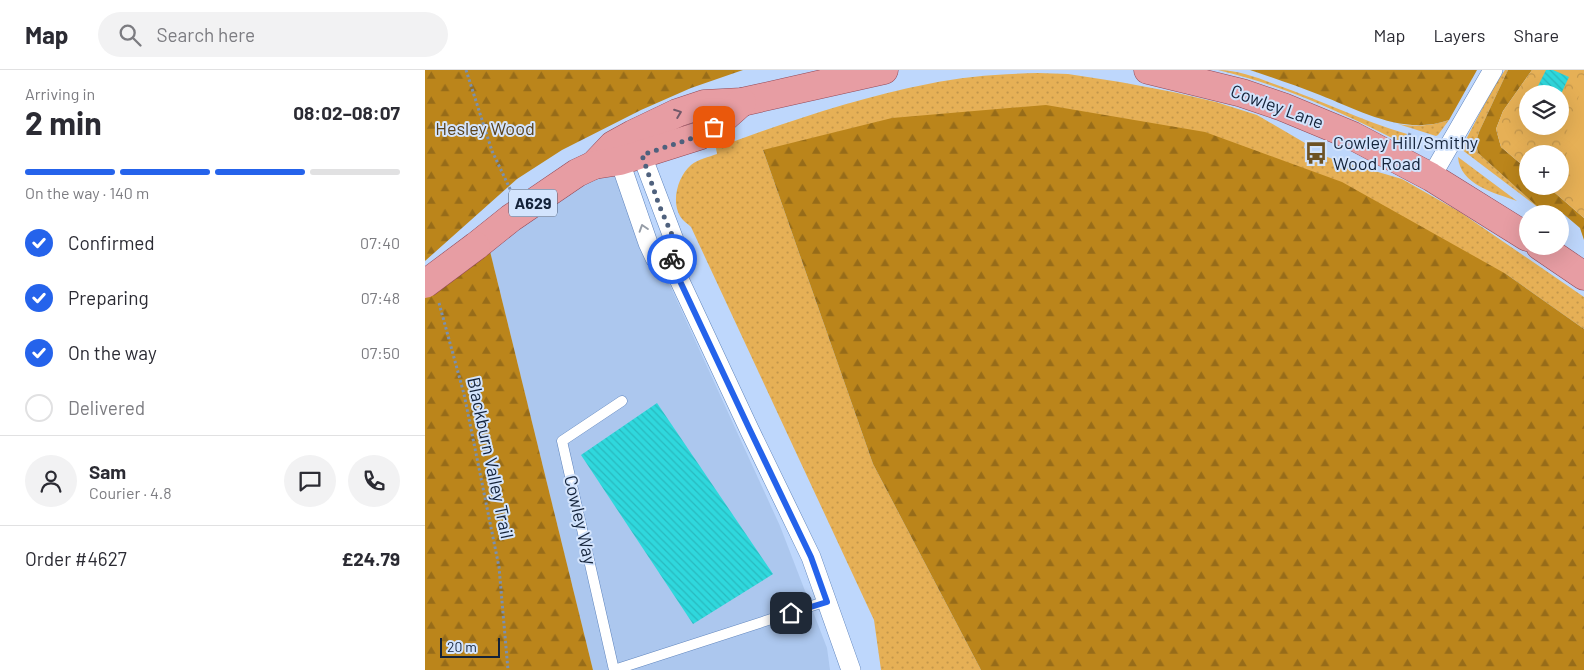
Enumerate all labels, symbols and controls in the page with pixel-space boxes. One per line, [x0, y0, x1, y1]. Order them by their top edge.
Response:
search box [98, 12, 448, 57]
text: Map [25, 20, 68, 49]
icon: search [116, 21, 144, 49]
text: Search here [156, 23, 255, 46]
text: Map [1373, 24, 1405, 46]
text: Layers [1433, 24, 1486, 46]
text: Share [1514, 24, 1559, 46]
street label: Cowley Lane [1228, 79, 1327, 133]
text: Arriving in [25, 84, 95, 103]
map controls [1519, 85, 1569, 255]
button: layers [1519, 85, 1569, 135]
text: 08:02–08:07 [293, 101, 400, 124]
text: 2 min [25, 103, 102, 141]
pin [693, 106, 735, 148]
one-way arrow [673, 109, 682, 120]
icon: bag [700, 113, 728, 141]
park label: Hesley Wood [435, 117, 535, 139]
place label: Cowley Hill/Smithy Wood Road [1333, 131, 1478, 174]
bus stop icon: Cowley Hill/Smithy Wood Road [1303, 140, 1329, 166]
button: + [1519, 145, 1569, 195]
text: On the way · 140 m [25, 183, 149, 202]
road number: A629 [509, 190, 557, 216]
button: − [1519, 205, 1569, 255]
one-way arrow [639, 224, 649, 233]
icon: check [25, 229, 53, 257]
text: Confirmed [68, 231, 155, 254]
text: 07:40 [360, 233, 400, 252]
courier [647, 234, 697, 284]
icon: bike [658, 245, 686, 273]
icon: check [25, 284, 53, 312]
text: Preparing [68, 286, 149, 309]
text: 07:48 [361, 288, 400, 307]
icon: check [25, 339, 53, 367]
text: On the way [68, 341, 157, 364]
text: 07:50 [361, 343, 400, 362]
street label: Blackburn Valley Trail [463, 375, 519, 541]
text: Delivered [68, 396, 145, 419]
button: person [25, 455, 77, 507]
button: chat [284, 455, 336, 507]
button: phone [348, 455, 400, 507]
text: Sam [89, 460, 126, 483]
street label: Cowley Way [560, 473, 602, 567]
text: Courier · 4.8 [89, 483, 172, 502]
text: Order #4627 [25, 547, 127, 570]
text: £24.79 [342, 547, 400, 570]
pin [770, 592, 812, 634]
icon: home [777, 599, 805, 627]
scale bar [440, 635, 500, 658]
text: 20 m [447, 638, 477, 655]

